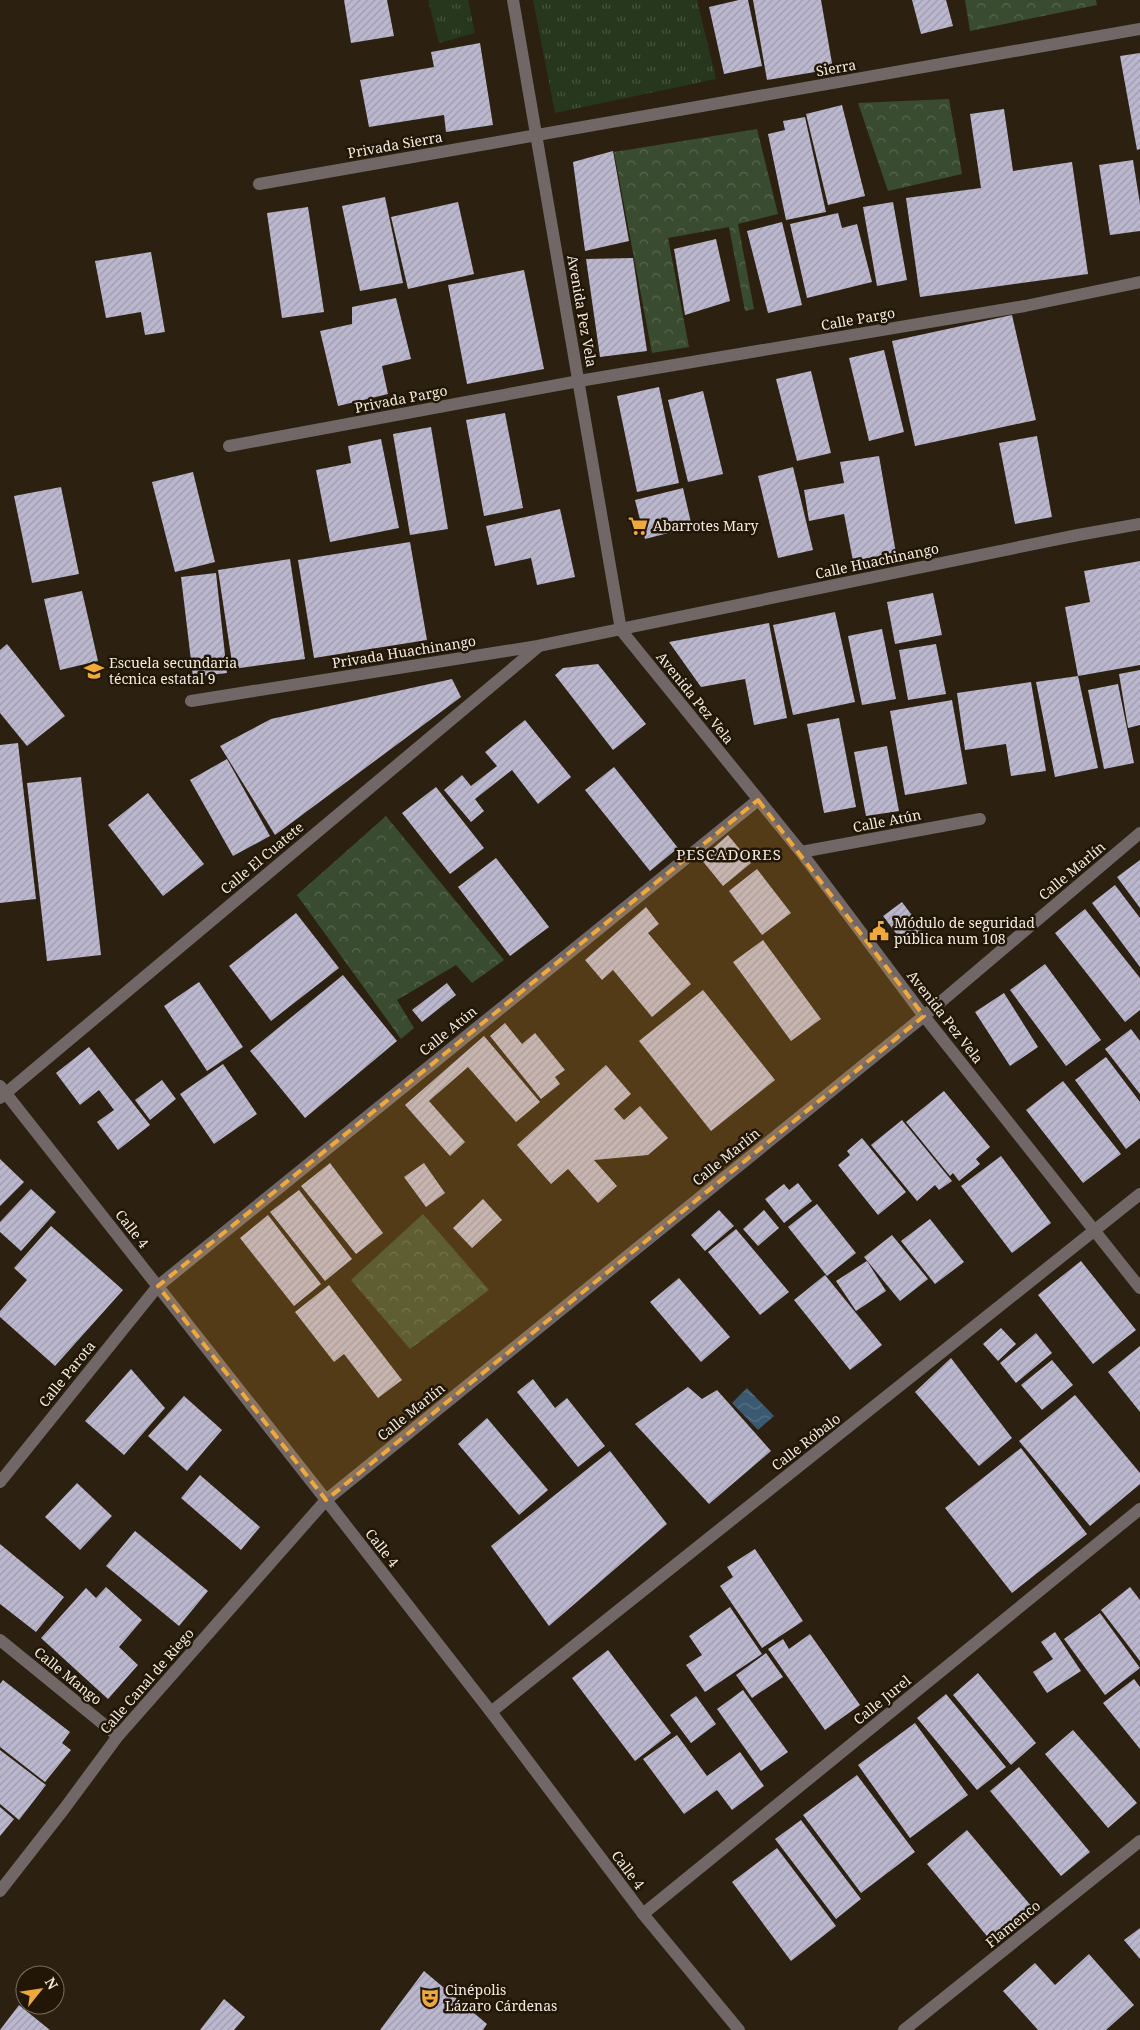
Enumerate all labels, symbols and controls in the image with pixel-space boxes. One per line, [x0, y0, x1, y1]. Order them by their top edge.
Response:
street label: Sierra [814, 55, 858, 80]
street label: Privada Sierra [346, 127, 444, 162]
street label: Avenida Pez Vela [563, 253, 602, 368]
street label: Calle Pargo [819, 303, 896, 334]
street label: Privada Pargo [353, 380, 449, 417]
supermarket icon: Abarrotes Mary [627, 515, 649, 537]
place label: Abarrotes Mary [653, 516, 759, 535]
street label: Calle Huachinango [813, 538, 940, 583]
street label: Privada Huachinango [331, 631, 477, 672]
street label: Avenida Pez Vela [652, 648, 738, 748]
place label: Escuela secundaria técnica estatal 9 [109, 653, 237, 688]
school or university icon: Escuela secundaria técnica estatal 9 [83, 660, 105, 682]
street label: Calle Atún [851, 805, 923, 836]
street label: Calle El Cuatete [216, 817, 307, 898]
street label: Calle Marlín [1034, 837, 1109, 904]
district label: PESCADORES [676, 844, 782, 864]
place label: Módulo de seguridad pública num 108 [894, 913, 1035, 948]
public building icon: Módulo de seguridad pública num 108 [868, 920, 890, 942]
street label: Avenida Pez Vela [903, 966, 988, 1067]
street label: Calle Atún [415, 1002, 480, 1060]
street label: Calle Marlín [688, 1124, 763, 1190]
street label: Calle 4 [111, 1205, 154, 1252]
street label: Calle Parota [34, 1336, 99, 1411]
street label: Calle Marlín [373, 1379, 448, 1445]
street label: Calle Róbalo [767, 1409, 844, 1474]
street label: Calle 4 [361, 1524, 404, 1571]
street label: Calle Canal de Riego [95, 1624, 198, 1738]
street label: Calle Mango [30, 1642, 106, 1709]
street label: Calle Jurel [849, 1670, 915, 1729]
street label: Calle 4 [608, 1846, 649, 1893]
street label: Flamenco [981, 1896, 1044, 1952]
north arrow [15, 1965, 65, 2015]
text: N [41, 1974, 63, 1993]
place label: Cinépolis Lázaro Cárdenas [445, 1980, 557, 2015]
theatre icon: Cinépolis Lázaro Cárdenas [419, 1987, 441, 2009]

